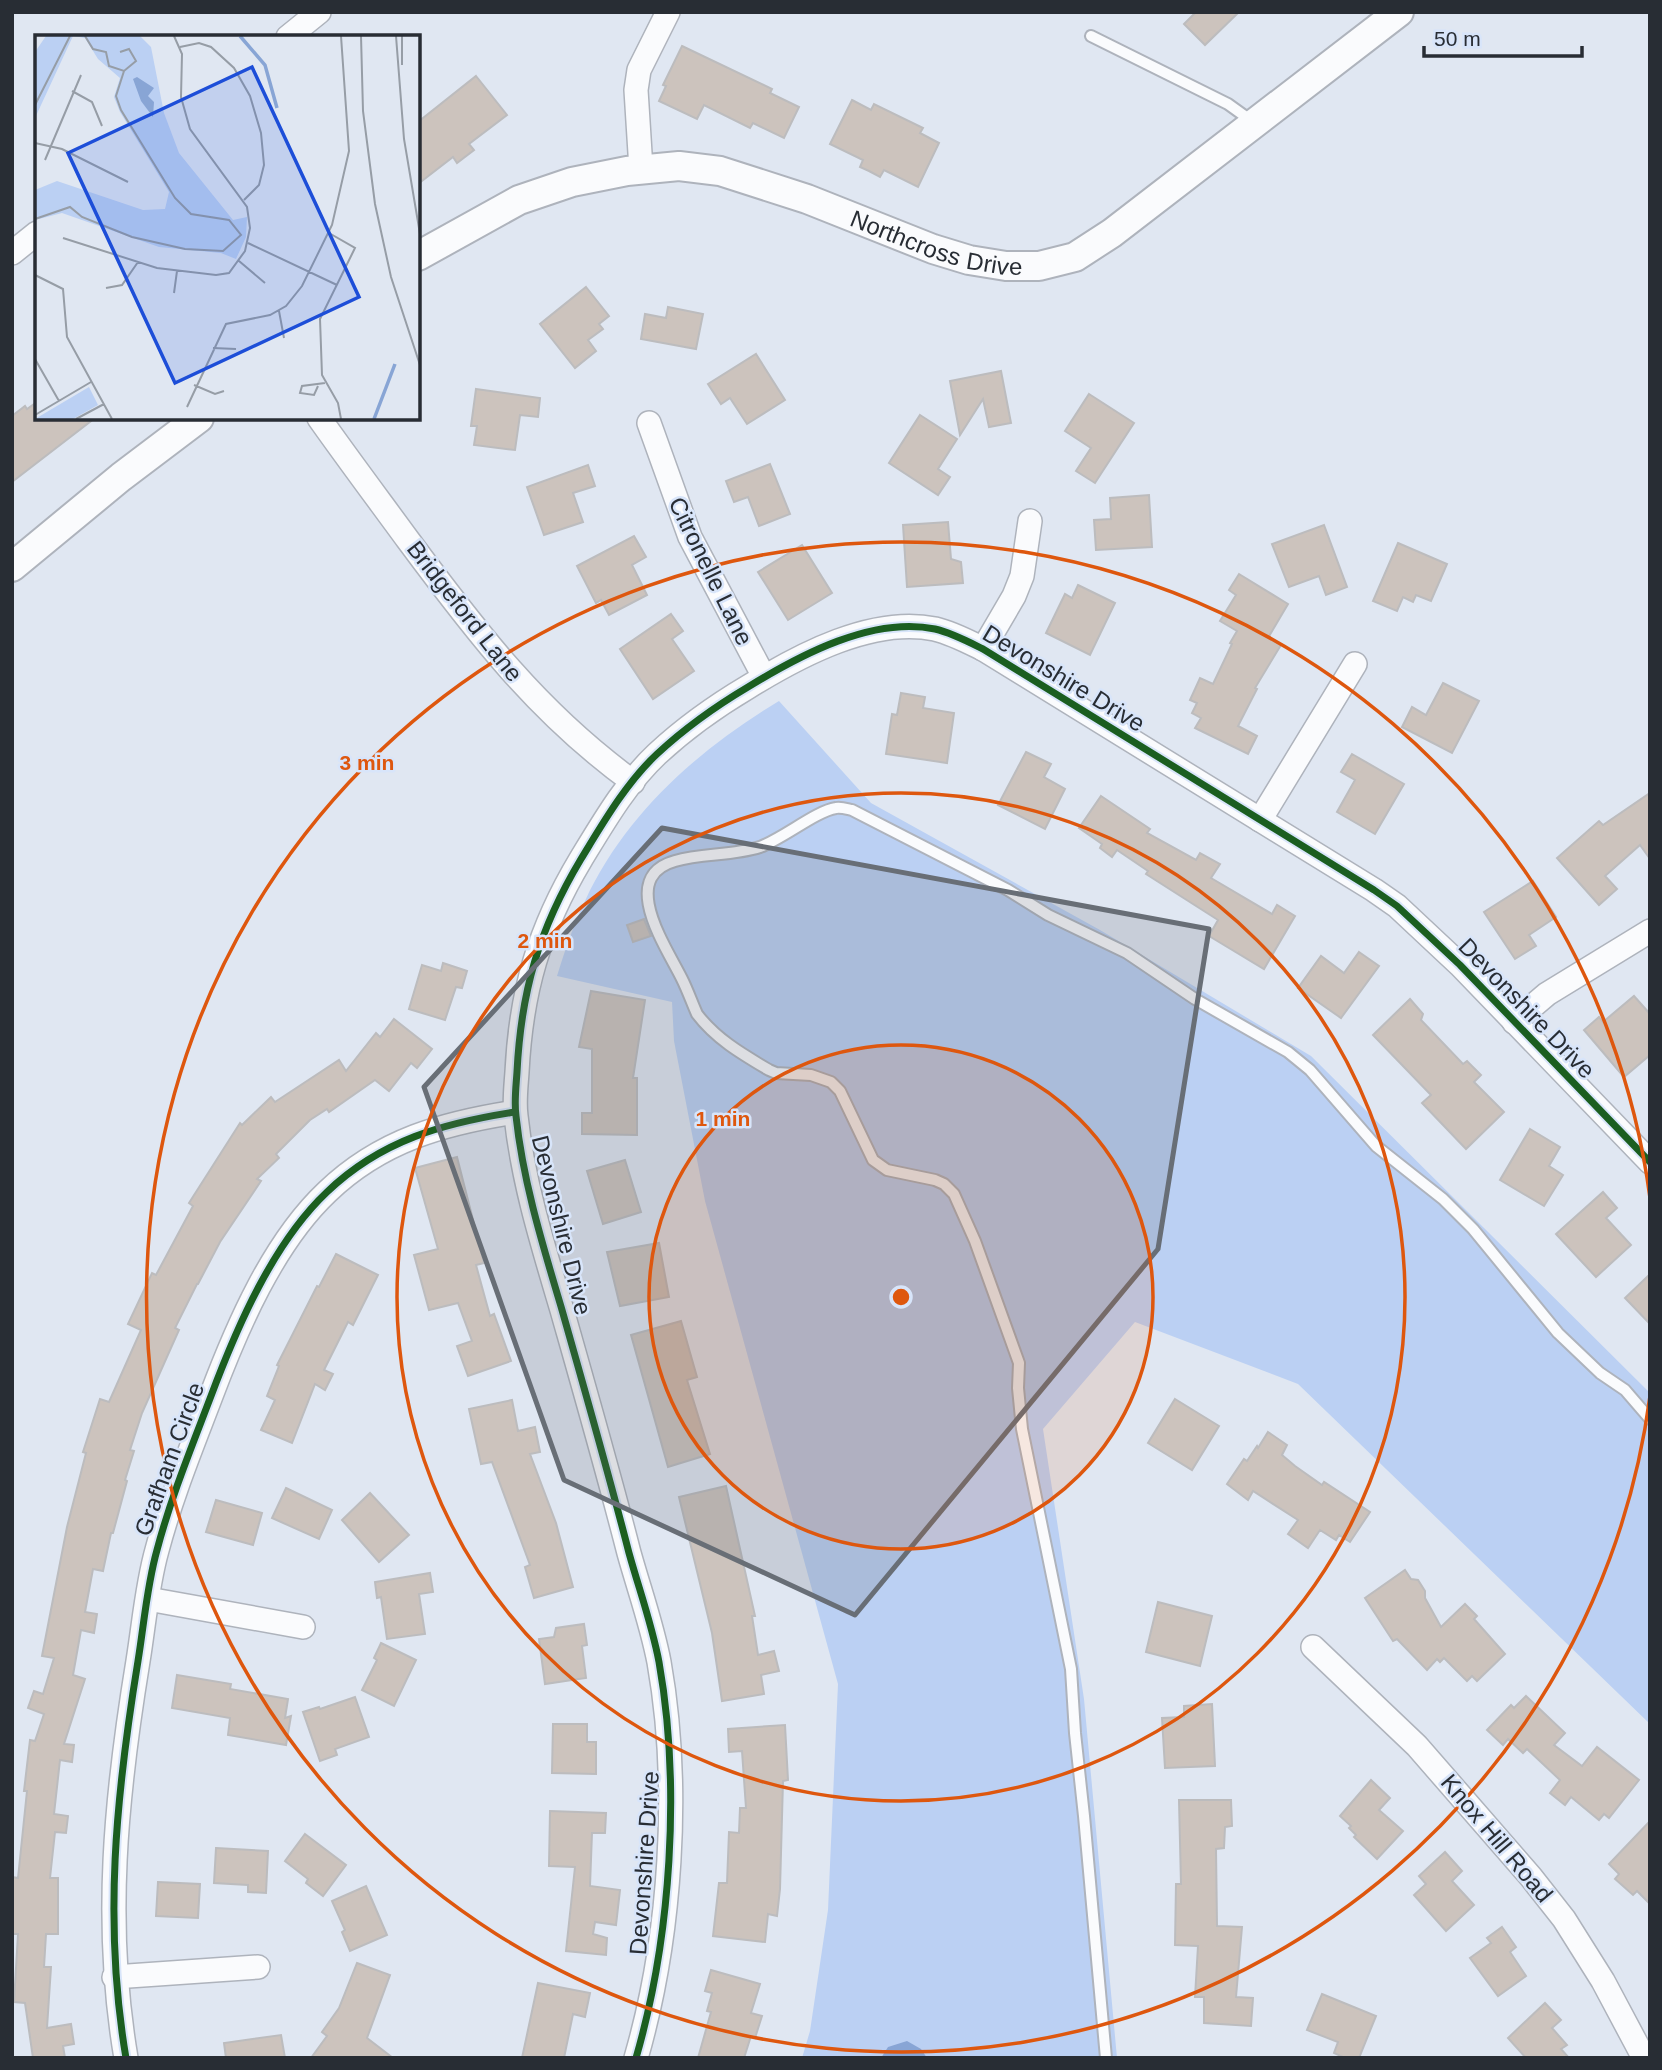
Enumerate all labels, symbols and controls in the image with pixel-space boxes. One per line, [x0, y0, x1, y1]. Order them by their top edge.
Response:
scale bar [1424, 14, 1582, 58]
text: 50 m [1434, 27, 1481, 50]
inset map [35, 35, 420, 420]
street label: Northcross Drive [847, 204, 1022, 280]
street label: Citronelle Lane [663, 493, 759, 649]
street label: Bridgeford Lane [402, 535, 528, 687]
street label: Devonshire Drive [978, 619, 1150, 737]
text: 3 min [340, 751, 394, 774]
text: 2 min [518, 929, 572, 952]
street label: Devonshire Drive [1453, 932, 1601, 1084]
text: 1 min [696, 1107, 750, 1130]
street label: Devonshire Drive [527, 1132, 597, 1318]
centre of rings [889, 1285, 913, 1309]
street label: Grafham Circle [129, 1379, 209, 1539]
street label: Knox Hill Road [1436, 1769, 1558, 1907]
street label: Devonshire Drive [624, 1770, 664, 1956]

